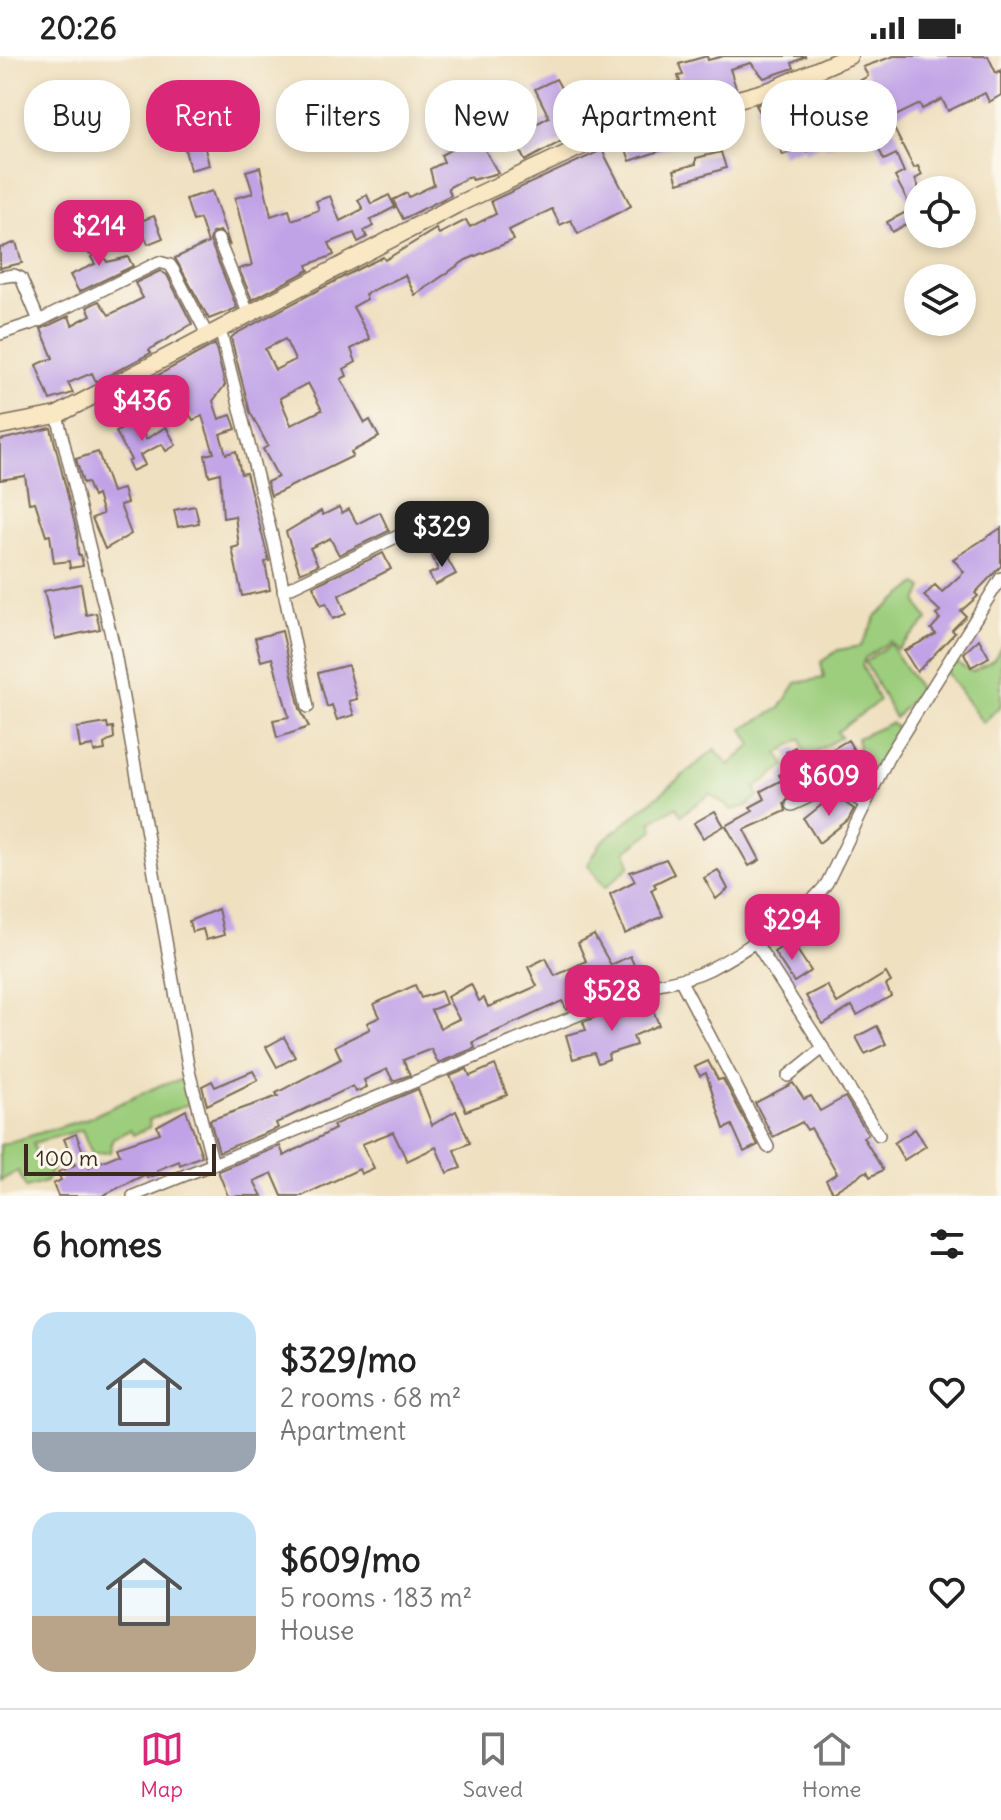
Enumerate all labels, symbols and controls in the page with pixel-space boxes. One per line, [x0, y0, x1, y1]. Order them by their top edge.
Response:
text: 20:26 [40, 9, 117, 47]
chip: Buy [24, 80, 130, 152]
chip: Rent [146, 80, 260, 152]
chip: Filters [276, 80, 409, 152]
chip: New [425, 80, 537, 152]
chip: Apartment [553, 80, 745, 152]
chip: House [761, 80, 897, 152]
map controls [904, 176, 976, 336]
button: locate [904, 176, 976, 248]
pin: $214 [52, 200, 146, 268]
text: $214 [72, 209, 126, 242]
button: layers [904, 264, 976, 336]
pin: $436 [95, 375, 189, 443]
text: $436 [112, 384, 172, 417]
pin: $329 [395, 501, 489, 569]
text: $329 [413, 510, 471, 543]
pin: $609 [782, 750, 876, 818]
text: $609 [798, 759, 860, 792]
pin: $294 [745, 894, 839, 962]
text: $294 [763, 903, 821, 936]
pin: $528 [565, 965, 659, 1033]
text: $528 [583, 974, 641, 1007]
scale bar [24, 1140, 216, 1176]
text: 100 m [36, 1144, 98, 1172]
icon: filters [925, 1222, 969, 1266]
text: 6 homes [32, 1223, 162, 1266]
text: $329/mo [280, 1338, 417, 1381]
icon: home [96, 1344, 192, 1440]
icon: heart [925, 1370, 969, 1414]
text: 2 rooms · 68 m² [280, 1381, 462, 1414]
text: Apartment [280, 1414, 406, 1447]
text: $609/mo [280, 1538, 421, 1581]
icon: home [96, 1544, 192, 1640]
icon: heart [925, 1570, 969, 1614]
text: 5 rooms · 183 m² [280, 1581, 472, 1614]
text: House [280, 1614, 354, 1647]
tab: Map [140, 1727, 184, 1803]
tab: Saved [463, 1727, 523, 1803]
tab: Home [802, 1727, 861, 1803]

